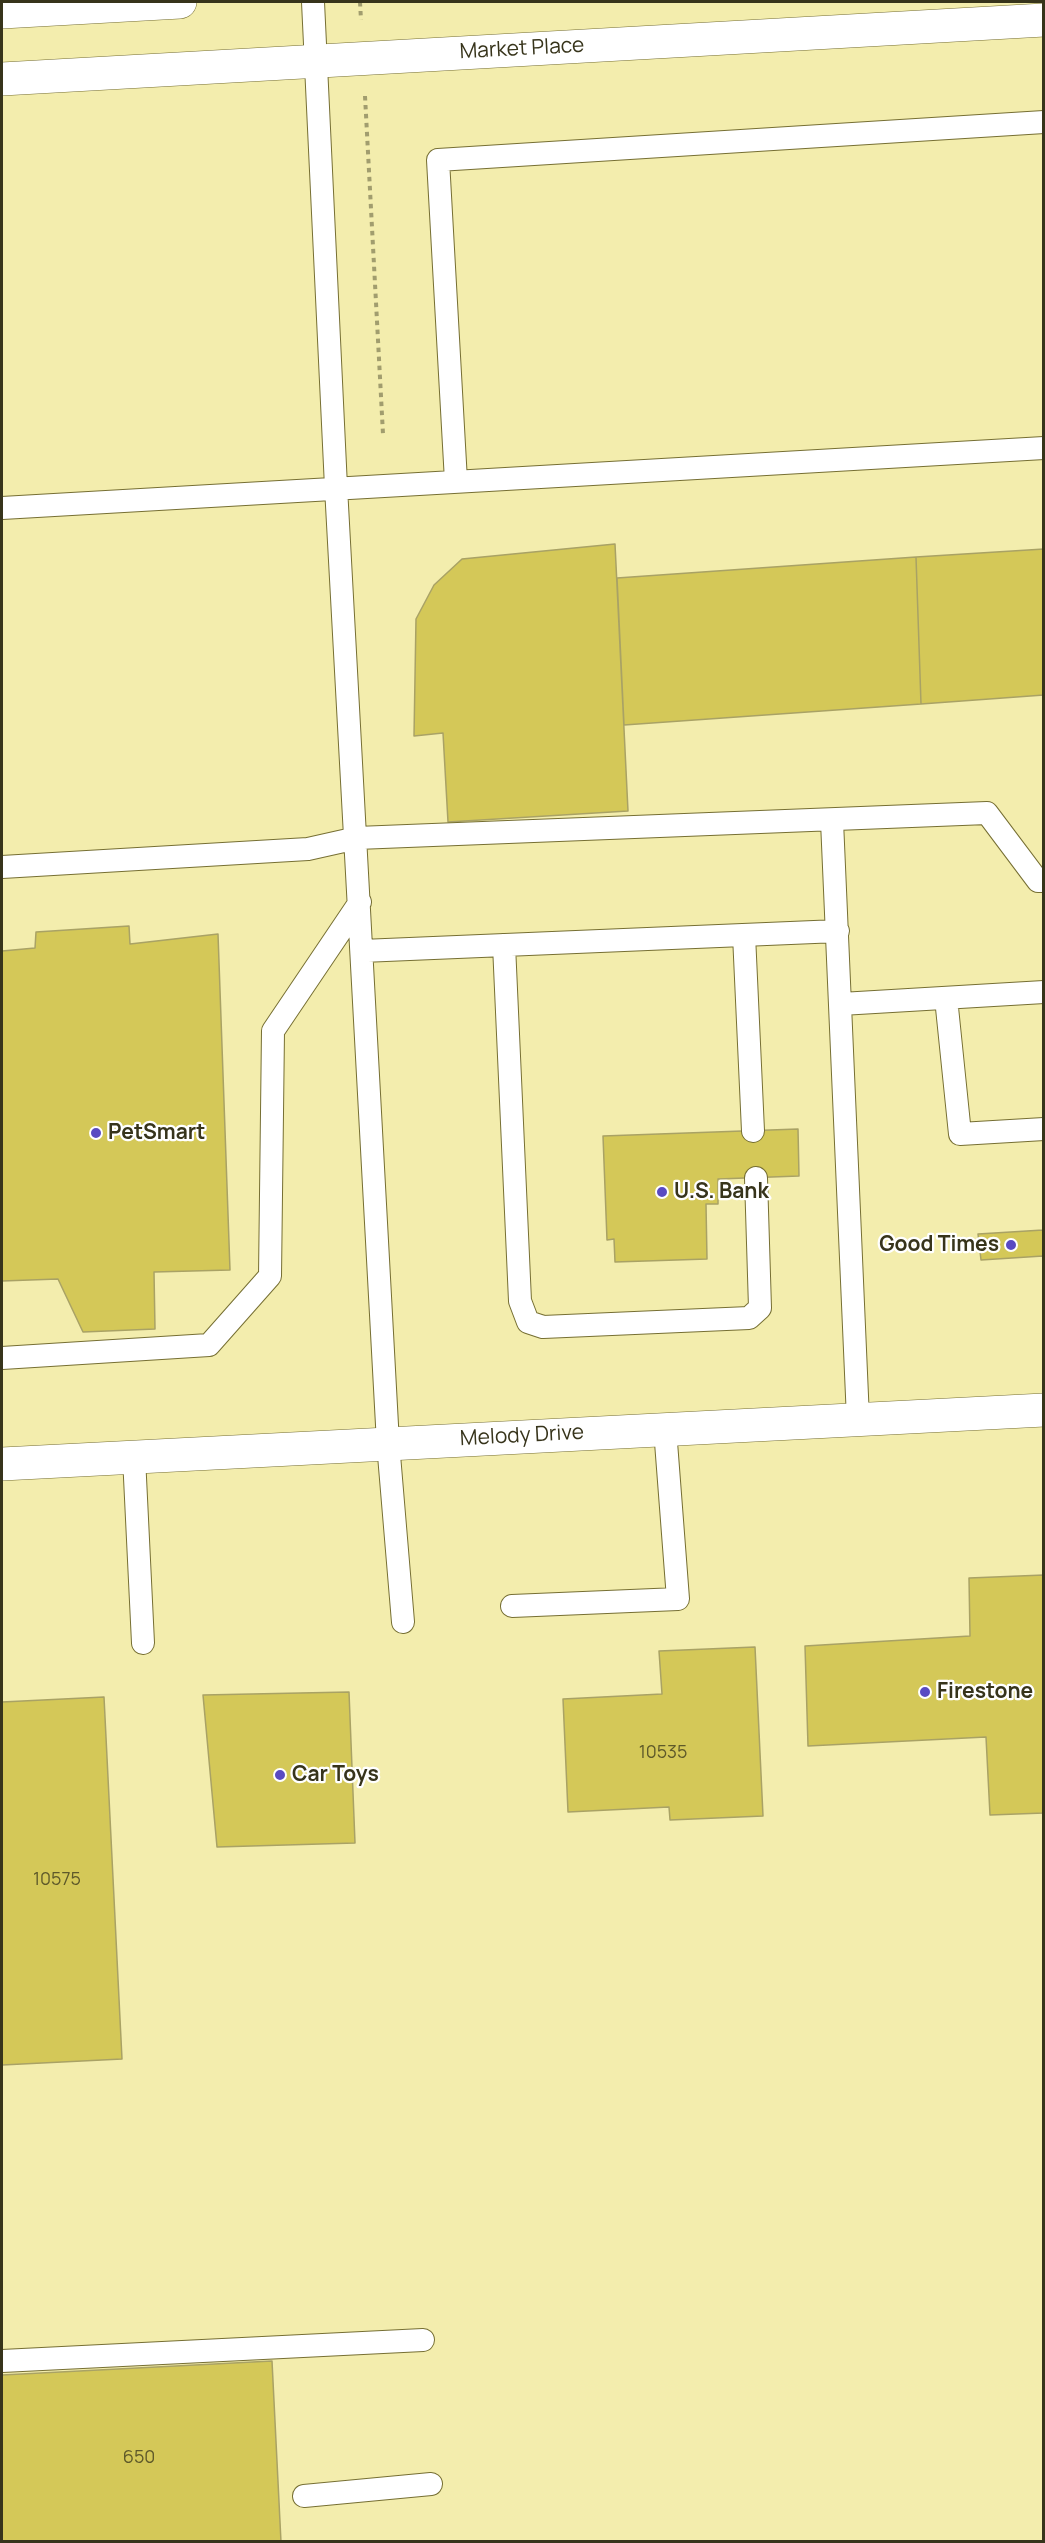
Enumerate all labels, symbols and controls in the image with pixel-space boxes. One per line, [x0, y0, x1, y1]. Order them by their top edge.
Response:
street label: Market Place [459, 33, 585, 65]
place label: PetSmart [108, 1120, 205, 1146]
marker: PetSmart [89, 1126, 103, 1140]
place label: U.S. Bank [674, 1179, 769, 1205]
marker: U.S. Bank [655, 1185, 669, 1199]
place label: Good Times [879, 1232, 999, 1258]
marker: Good Times [1004, 1238, 1018, 1252]
street label: Melody Drive [459, 1420, 585, 1452]
place label: Firestone [937, 1679, 1033, 1705]
marker: Firestone [918, 1685, 932, 1699]
house number: 10535 [639, 1742, 687, 1764]
place label: Car Toys [292, 1762, 379, 1788]
marker: Car Toys [273, 1768, 287, 1782]
house number: 10575 [33, 1869, 81, 1891]
house number: 650 [123, 2447, 155, 2469]

